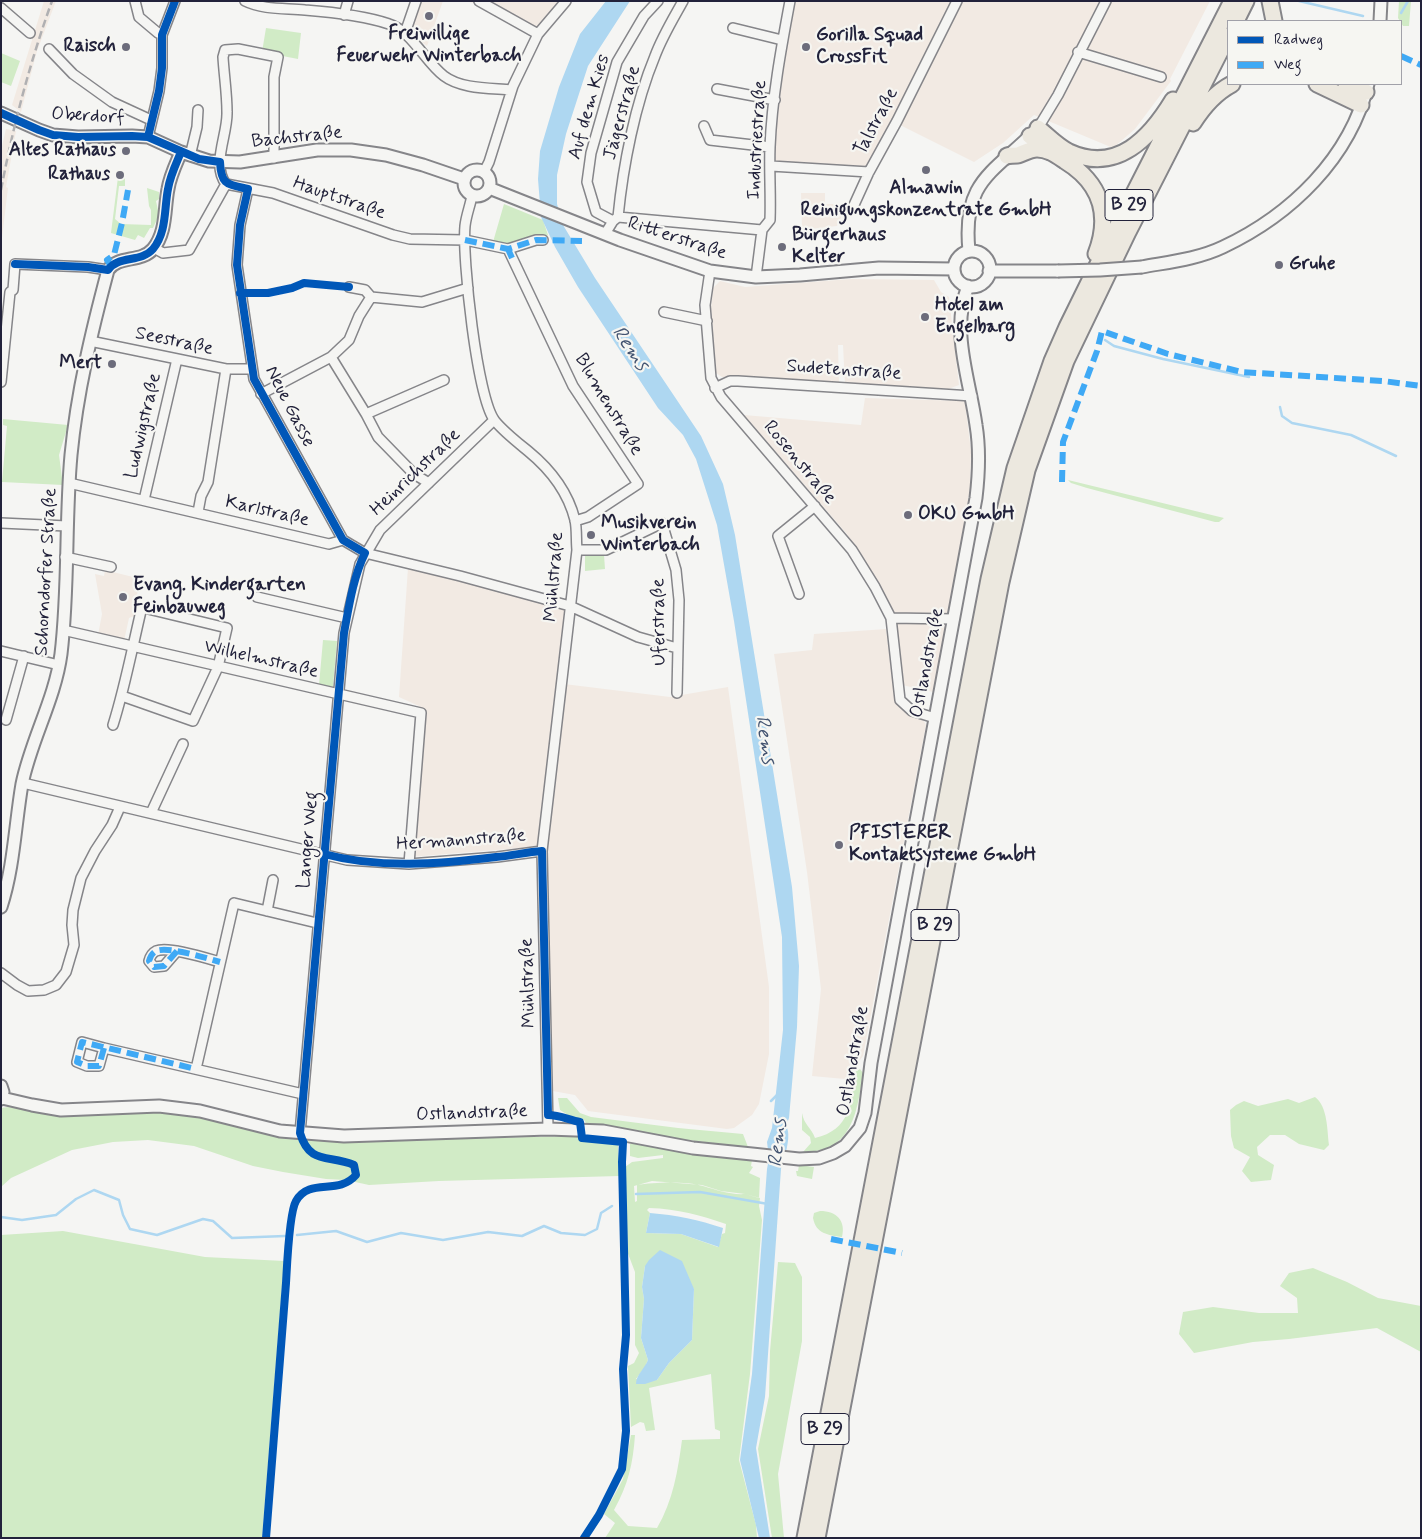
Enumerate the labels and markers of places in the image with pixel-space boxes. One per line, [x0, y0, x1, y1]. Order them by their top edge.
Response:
marker: Freiwillige Feuerwehr Winterbach [423, 10, 435, 22]
place label: Freiwillige Feuerwehr Winterbach [336, 24, 522, 68]
place label: Gorilla Squad CrossFit [816, 25, 923, 69]
place label: Raisch [64, 36, 116, 58]
marker: Raisch [120, 41, 132, 53]
marker: Gorilla Squad CrossFit [800, 41, 812, 53]
place label: Altes Rathaus [9, 140, 116, 162]
marker: Altes Rathaus [120, 145, 132, 157]
place label: Rathaus [48, 164, 110, 186]
marker: Almawin Reinigungskonzentrate GmbH [920, 164, 932, 176]
marker: Rathaus [114, 169, 126, 181]
place label: Almawin Reinigungskonzentrate GmbH [800, 178, 1052, 222]
place label: Bürgerhaus Kelter [792, 225, 886, 269]
marker: Bürgerhaus Kelter [776, 241, 788, 253]
place label: Gruhe [1289, 254, 1336, 276]
marker: Gruhe [1273, 259, 1285, 271]
place label: Hotel am Engelbarg [935, 295, 1015, 339]
marker: Hotel am Engelbarg [919, 311, 931, 323]
place label: Mert [59, 353, 102, 375]
marker: Mert [106, 358, 118, 370]
place label: OKU GmbH [918, 504, 1015, 526]
marker: OKU GmbH [902, 509, 914, 521]
place label: Musikverein Winterbach [601, 513, 700, 557]
marker: Musikverein Winterbach [585, 529, 597, 541]
place label: Evang. Kindergarten Feinbauweg [133, 575, 306, 619]
marker: Evang. Kindergarten Feinbauweg [117, 591, 129, 603]
place label: PFISTERER Kontaktsysteme GmbH [849, 823, 1036, 867]
marker: PFISTERER Kontaktsysteme GmbH [833, 839, 845, 851]

